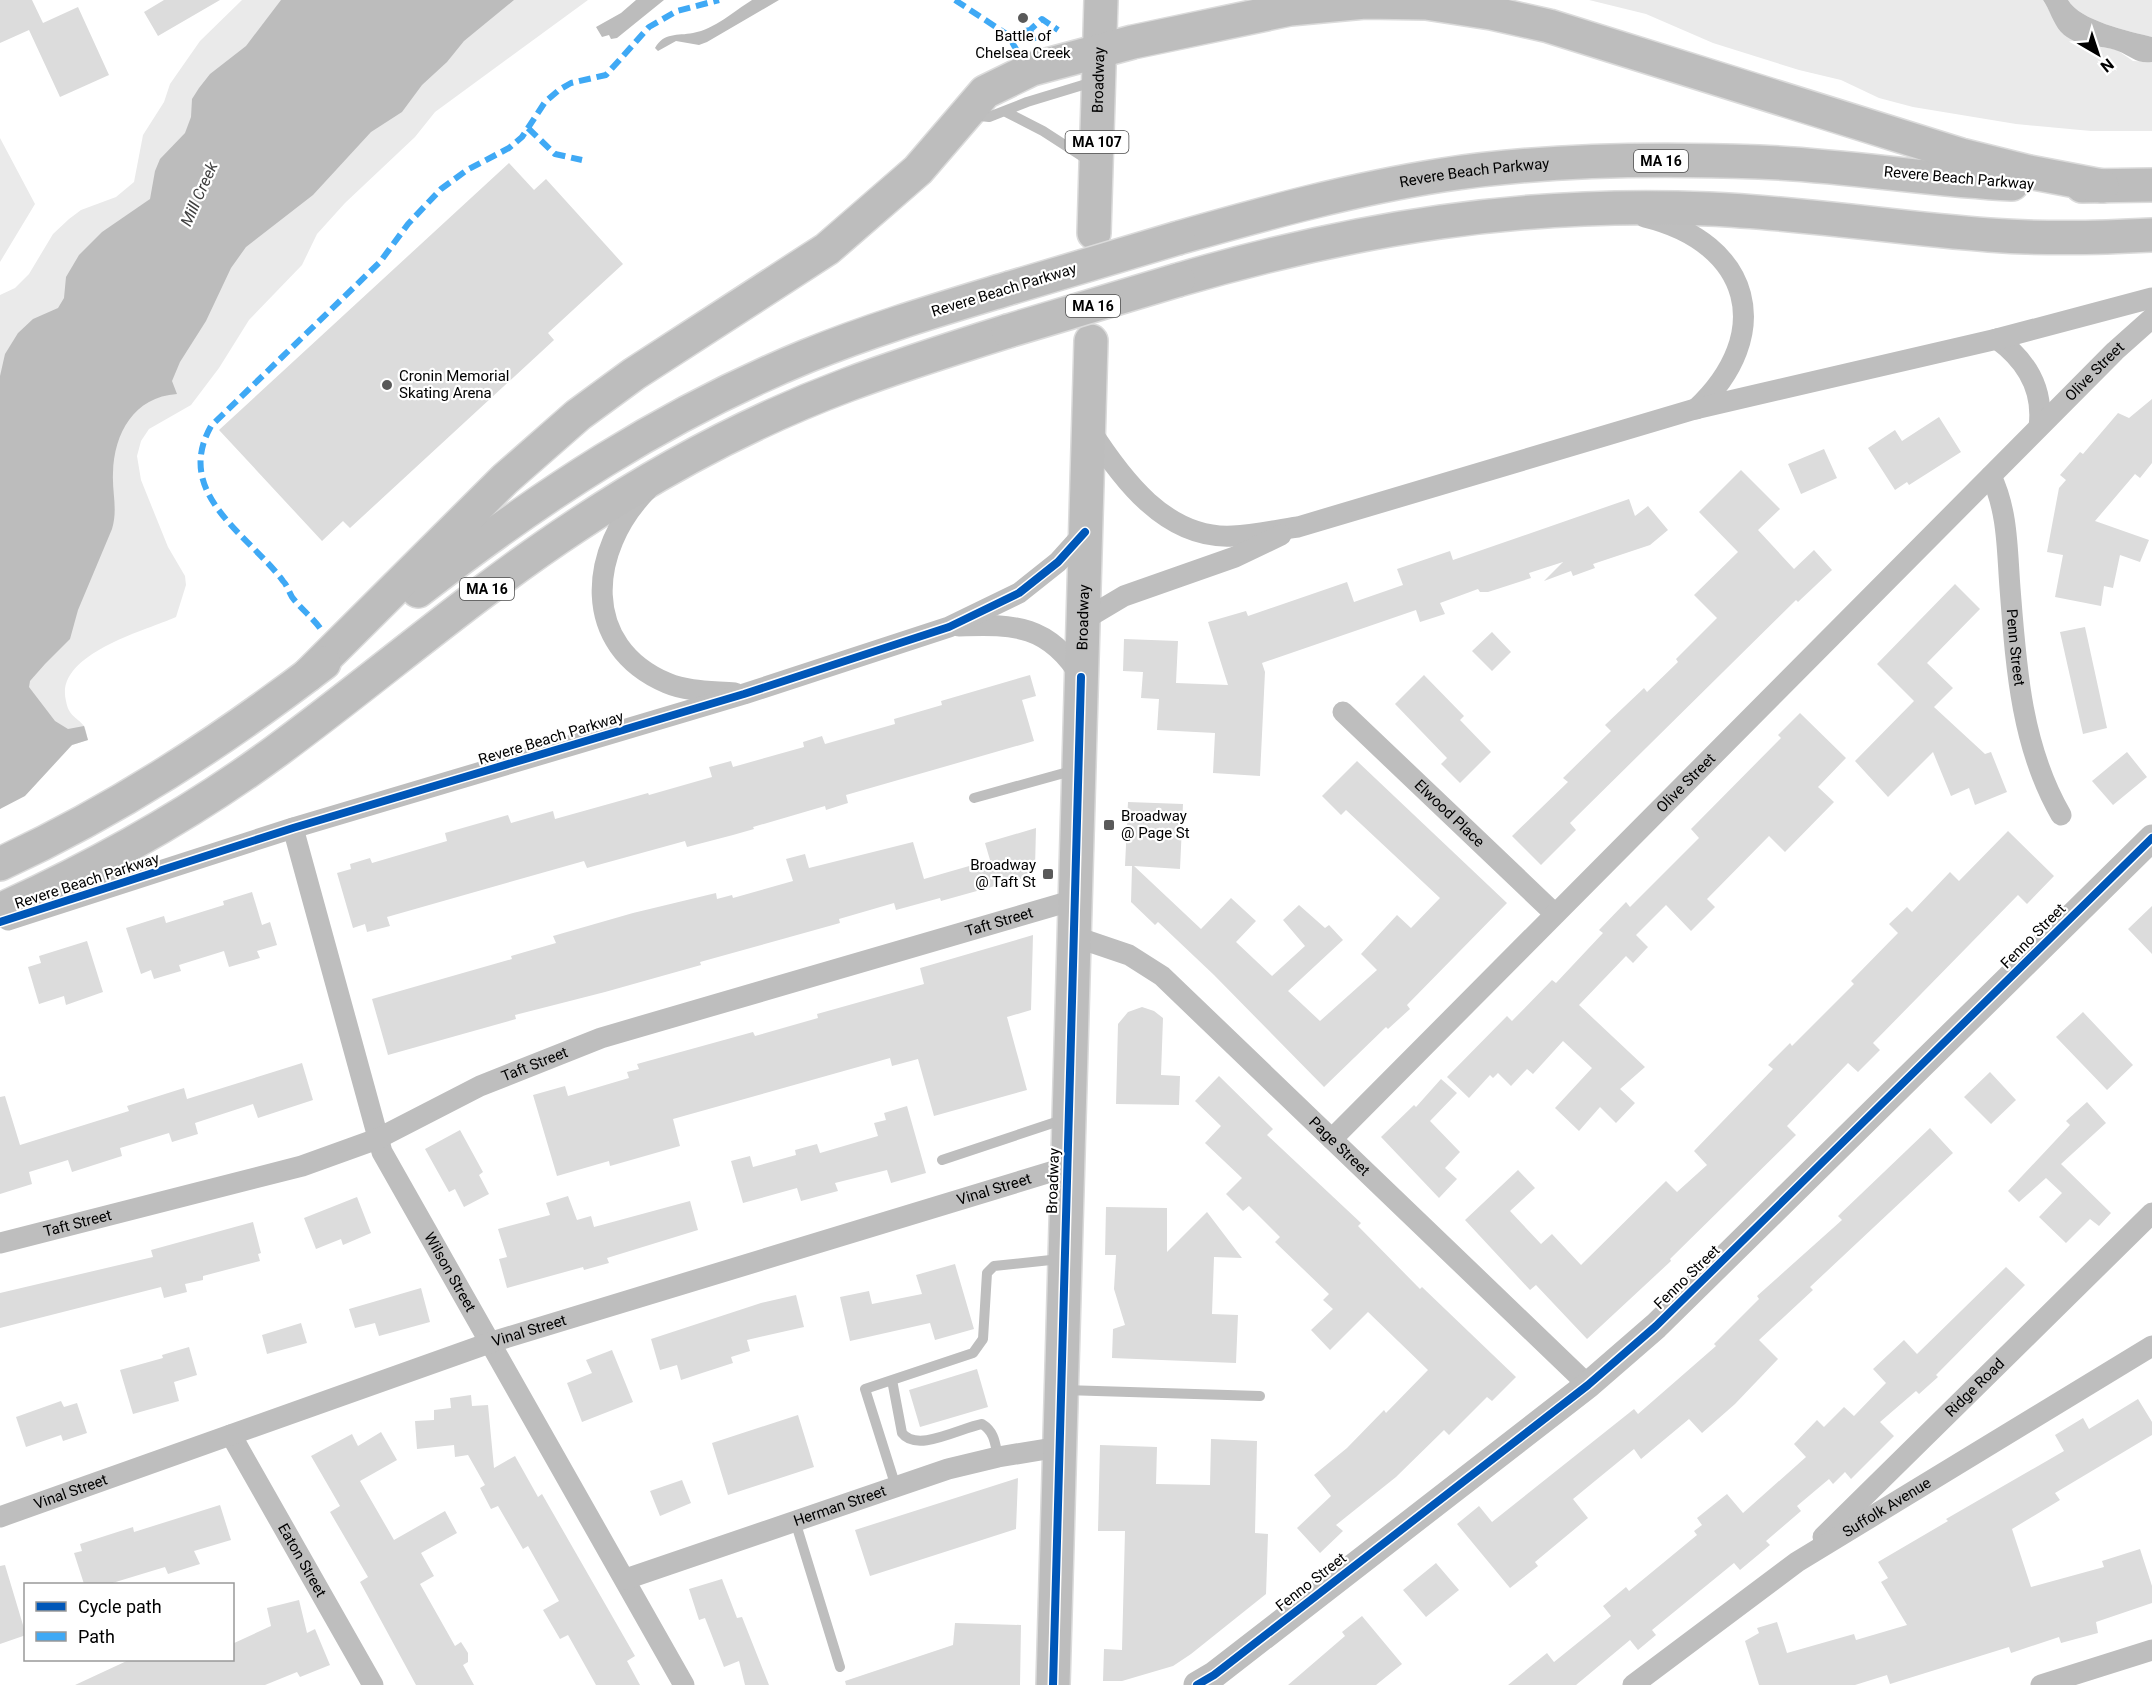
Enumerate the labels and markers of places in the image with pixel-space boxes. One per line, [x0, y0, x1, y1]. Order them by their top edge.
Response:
marker: Battle of Chelsea Creek [1016, 11, 1030, 25]
place label: Battle of Chelsea Creek [975, 27, 1071, 62]
place label: Cronin Memorial Skating Arena [399, 367, 510, 402]
marker: Cronin Memorial Skating Arena [380, 378, 394, 392]
place label: Broadway @ Page St [1121, 807, 1190, 842]
marker: Broadway @ Page St [1102, 818, 1116, 832]
place label: Broadway @ Taft St [970, 856, 1036, 891]
marker: Broadway @ Taft St [1041, 867, 1055, 881]

